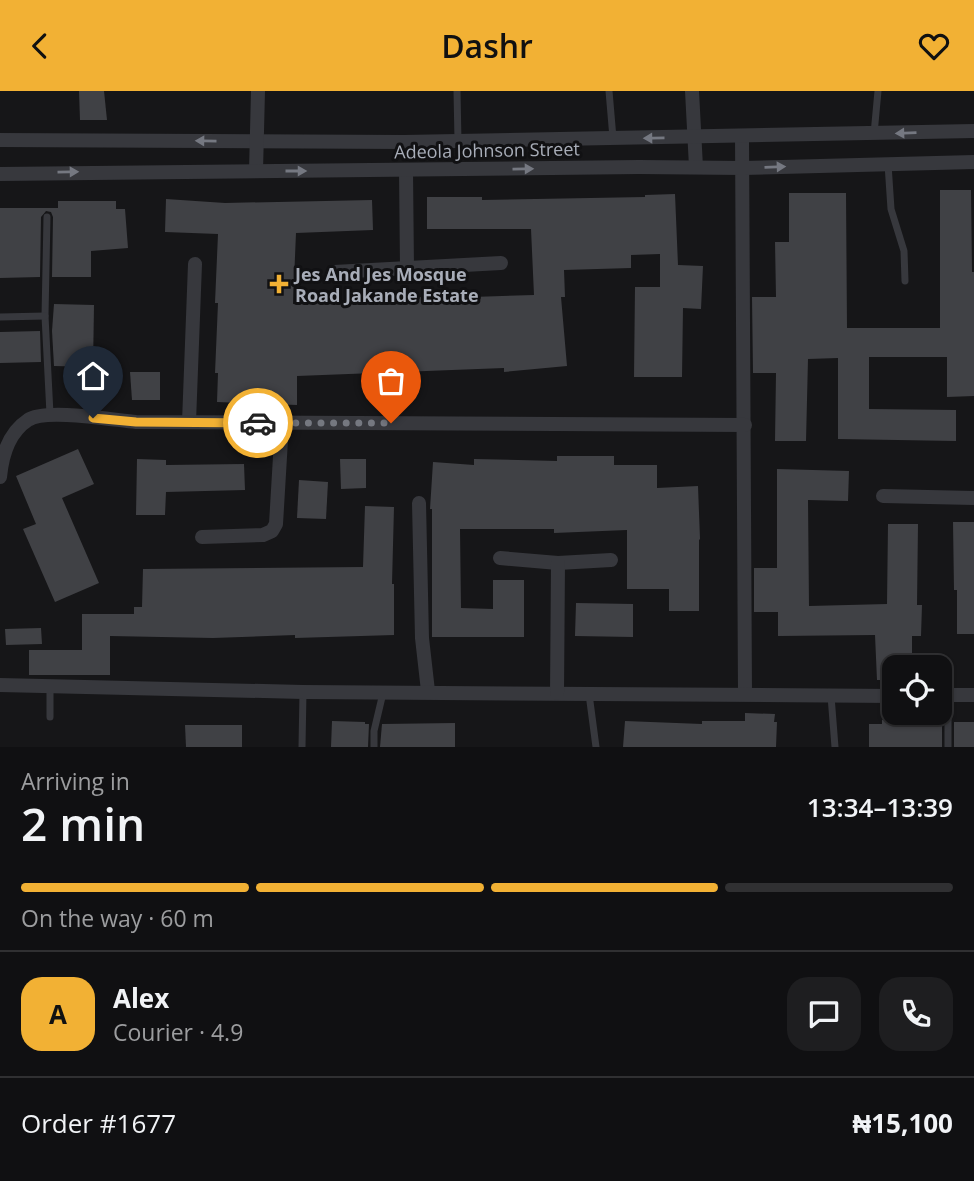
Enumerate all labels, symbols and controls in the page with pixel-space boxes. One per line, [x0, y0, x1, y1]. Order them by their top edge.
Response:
text: Dashr [441, 24, 533, 67]
icon: back [21, 27, 59, 65]
icon: heart [915, 27, 953, 65]
one-way arrow [895, 127, 917, 139]
one-way arrow [643, 132, 665, 144]
one-way arrow [195, 135, 217, 147]
street label: Adeola Johnson Street [394, 136, 580, 164]
one-way arrow [764, 162, 786, 173]
one-way arrow [512, 163, 534, 175]
one-way arrow [285, 165, 307, 177]
one-way arrow [57, 167, 79, 178]
place label: Jes And Jes Mosque Road Jakande Estate [293, 262, 479, 307]
marker: Jes And Jes Mosque Road Jakande Estate [269, 274, 289, 294]
pin [63, 346, 123, 418]
pin [361, 351, 421, 423]
icon: home [74, 357, 112, 395]
icon: bag [372, 362, 410, 400]
courier [223, 388, 293, 458]
icon: car [239, 404, 277, 442]
map controls [882, 655, 952, 725]
button: locate [882, 655, 952, 725]
text: Arriving in [21, 765, 130, 797]
text: 13:34–13:39 [807, 789, 953, 825]
text: 2 min [21, 792, 145, 854]
text: On the way · 60 m [21, 902, 214, 934]
button: chat [787, 977, 861, 1051]
button: phone [879, 977, 953, 1051]
text: Alex [113, 980, 169, 1016]
text: A [49, 996, 67, 1032]
text: Courier · 4.9 [113, 1016, 243, 1048]
text: Order #1677 [21, 1105, 176, 1141]
text: ₦15,100 [852, 1105, 953, 1141]

